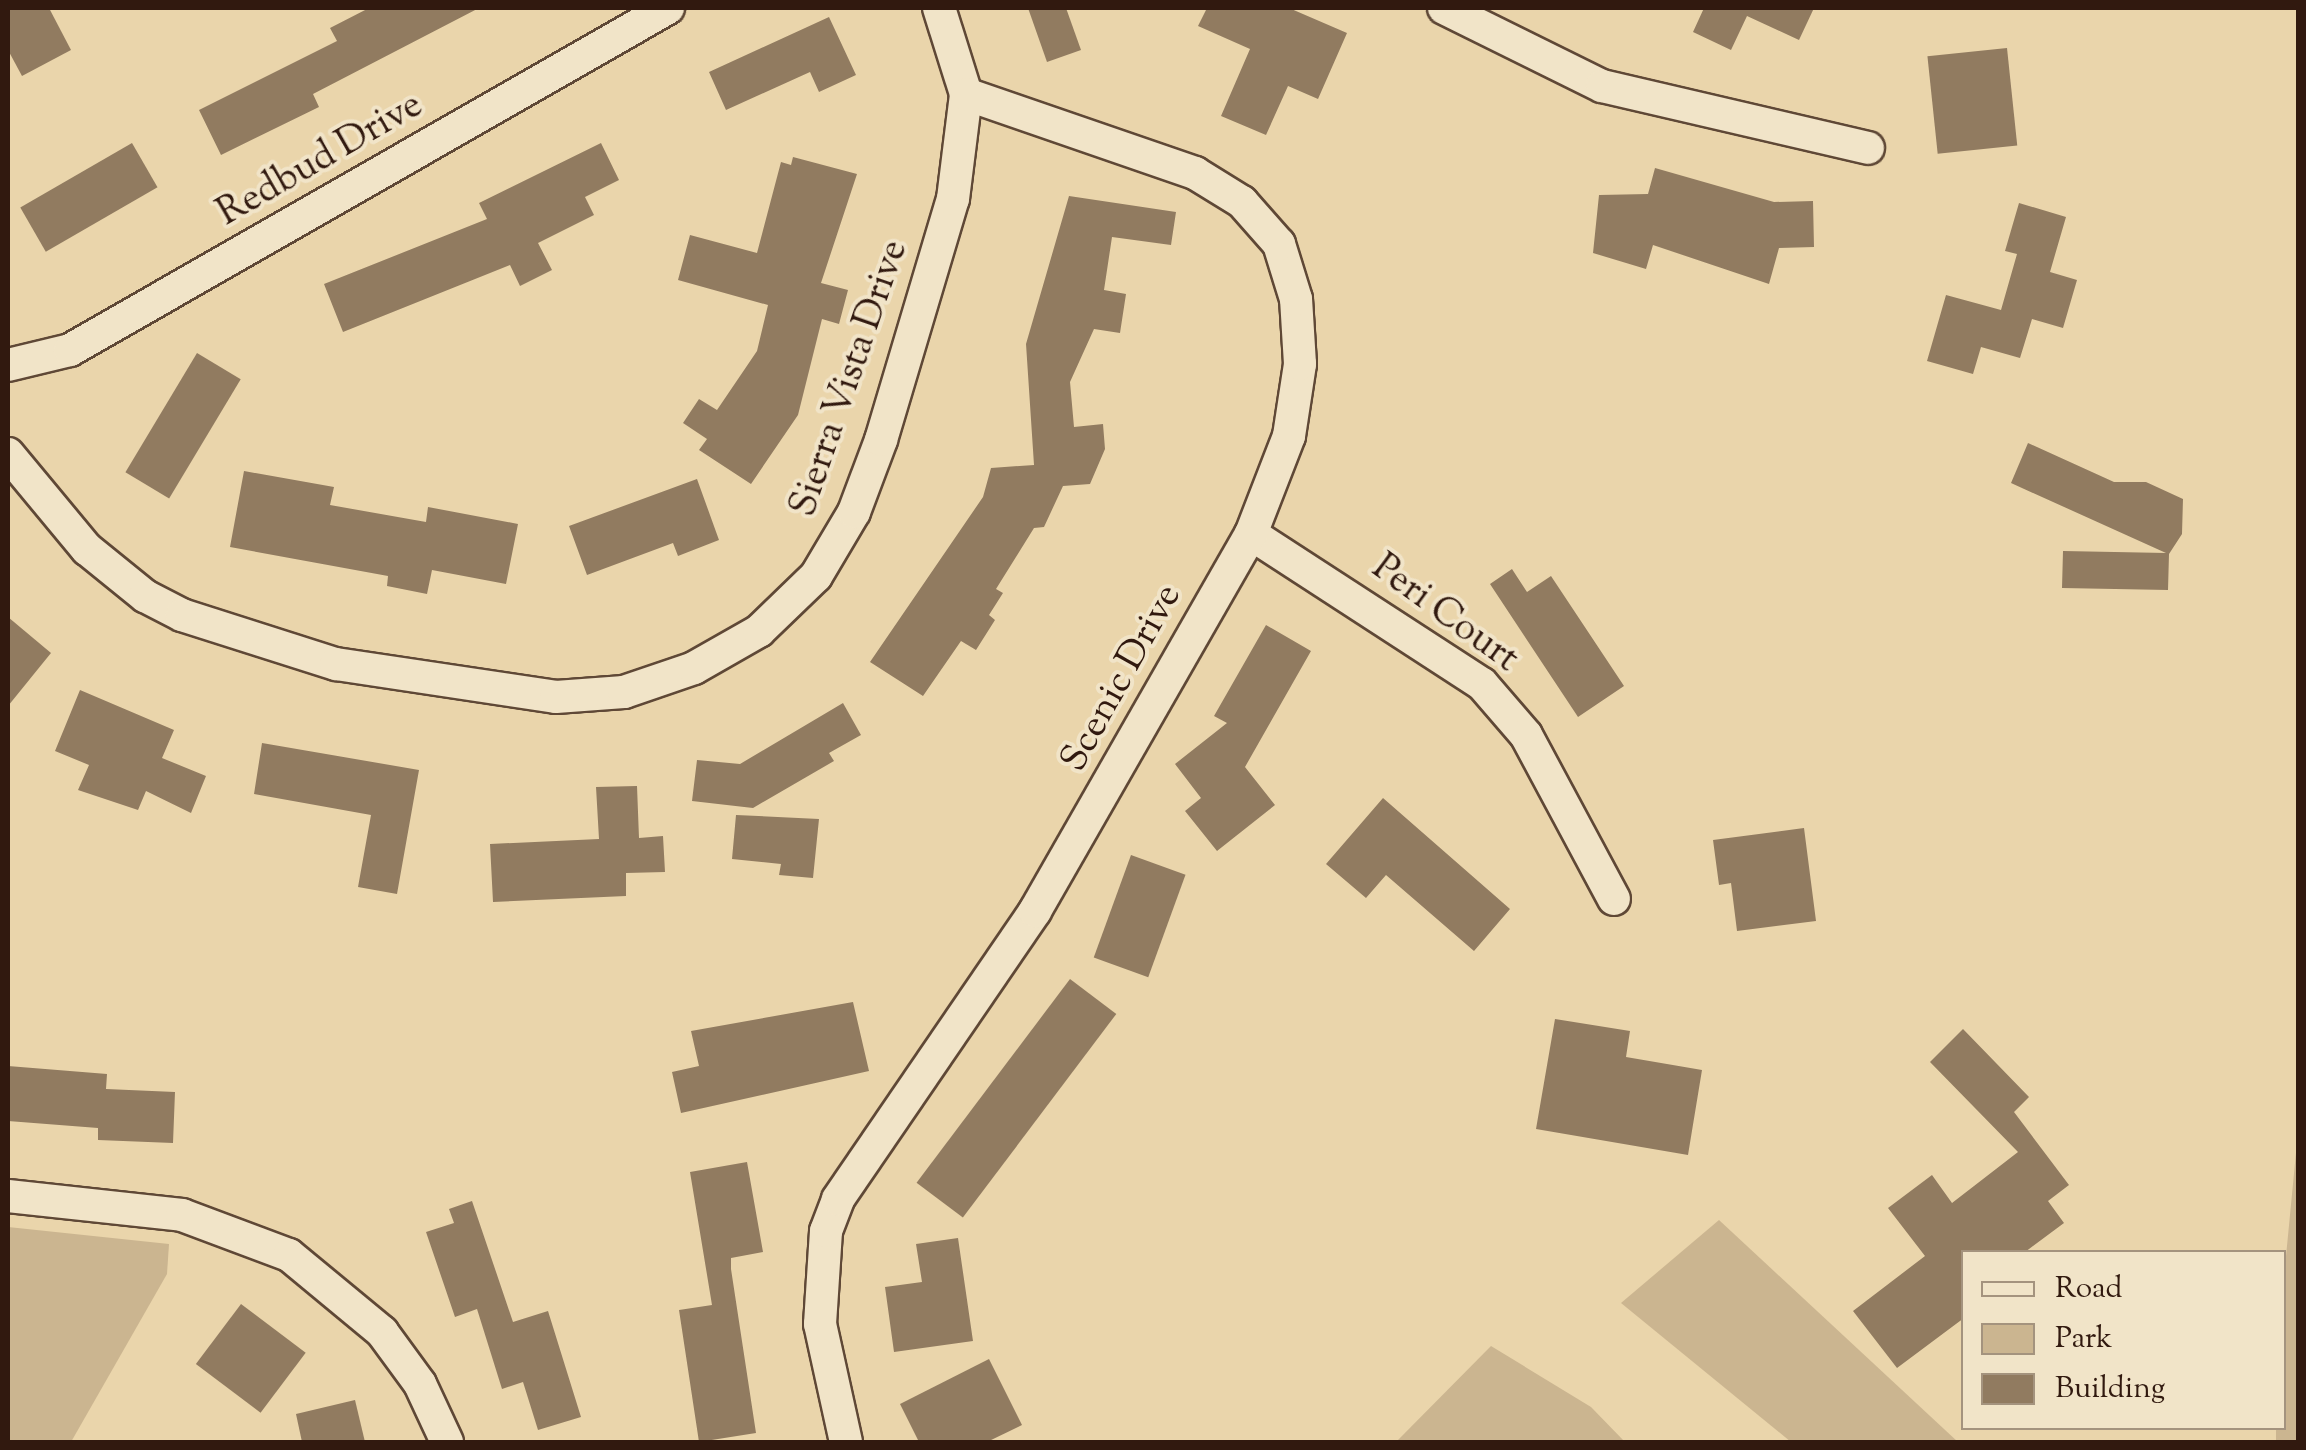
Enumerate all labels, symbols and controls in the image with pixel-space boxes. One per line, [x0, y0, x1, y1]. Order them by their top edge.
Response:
street label: Redbud Drive [210, 84, 432, 238]
street label: Sierra Vista Drive [782, 235, 920, 523]
street label: Peri Court [1362, 547, 1526, 683]
street label: Scenic Drive [1053, 577, 1193, 781]
legend [1961, 1250, 2286, 1430]
text: Road [2055, 1268, 2122, 1311]
text: Park [2055, 1318, 2112, 1361]
text: Building [2055, 1368, 2165, 1411]

